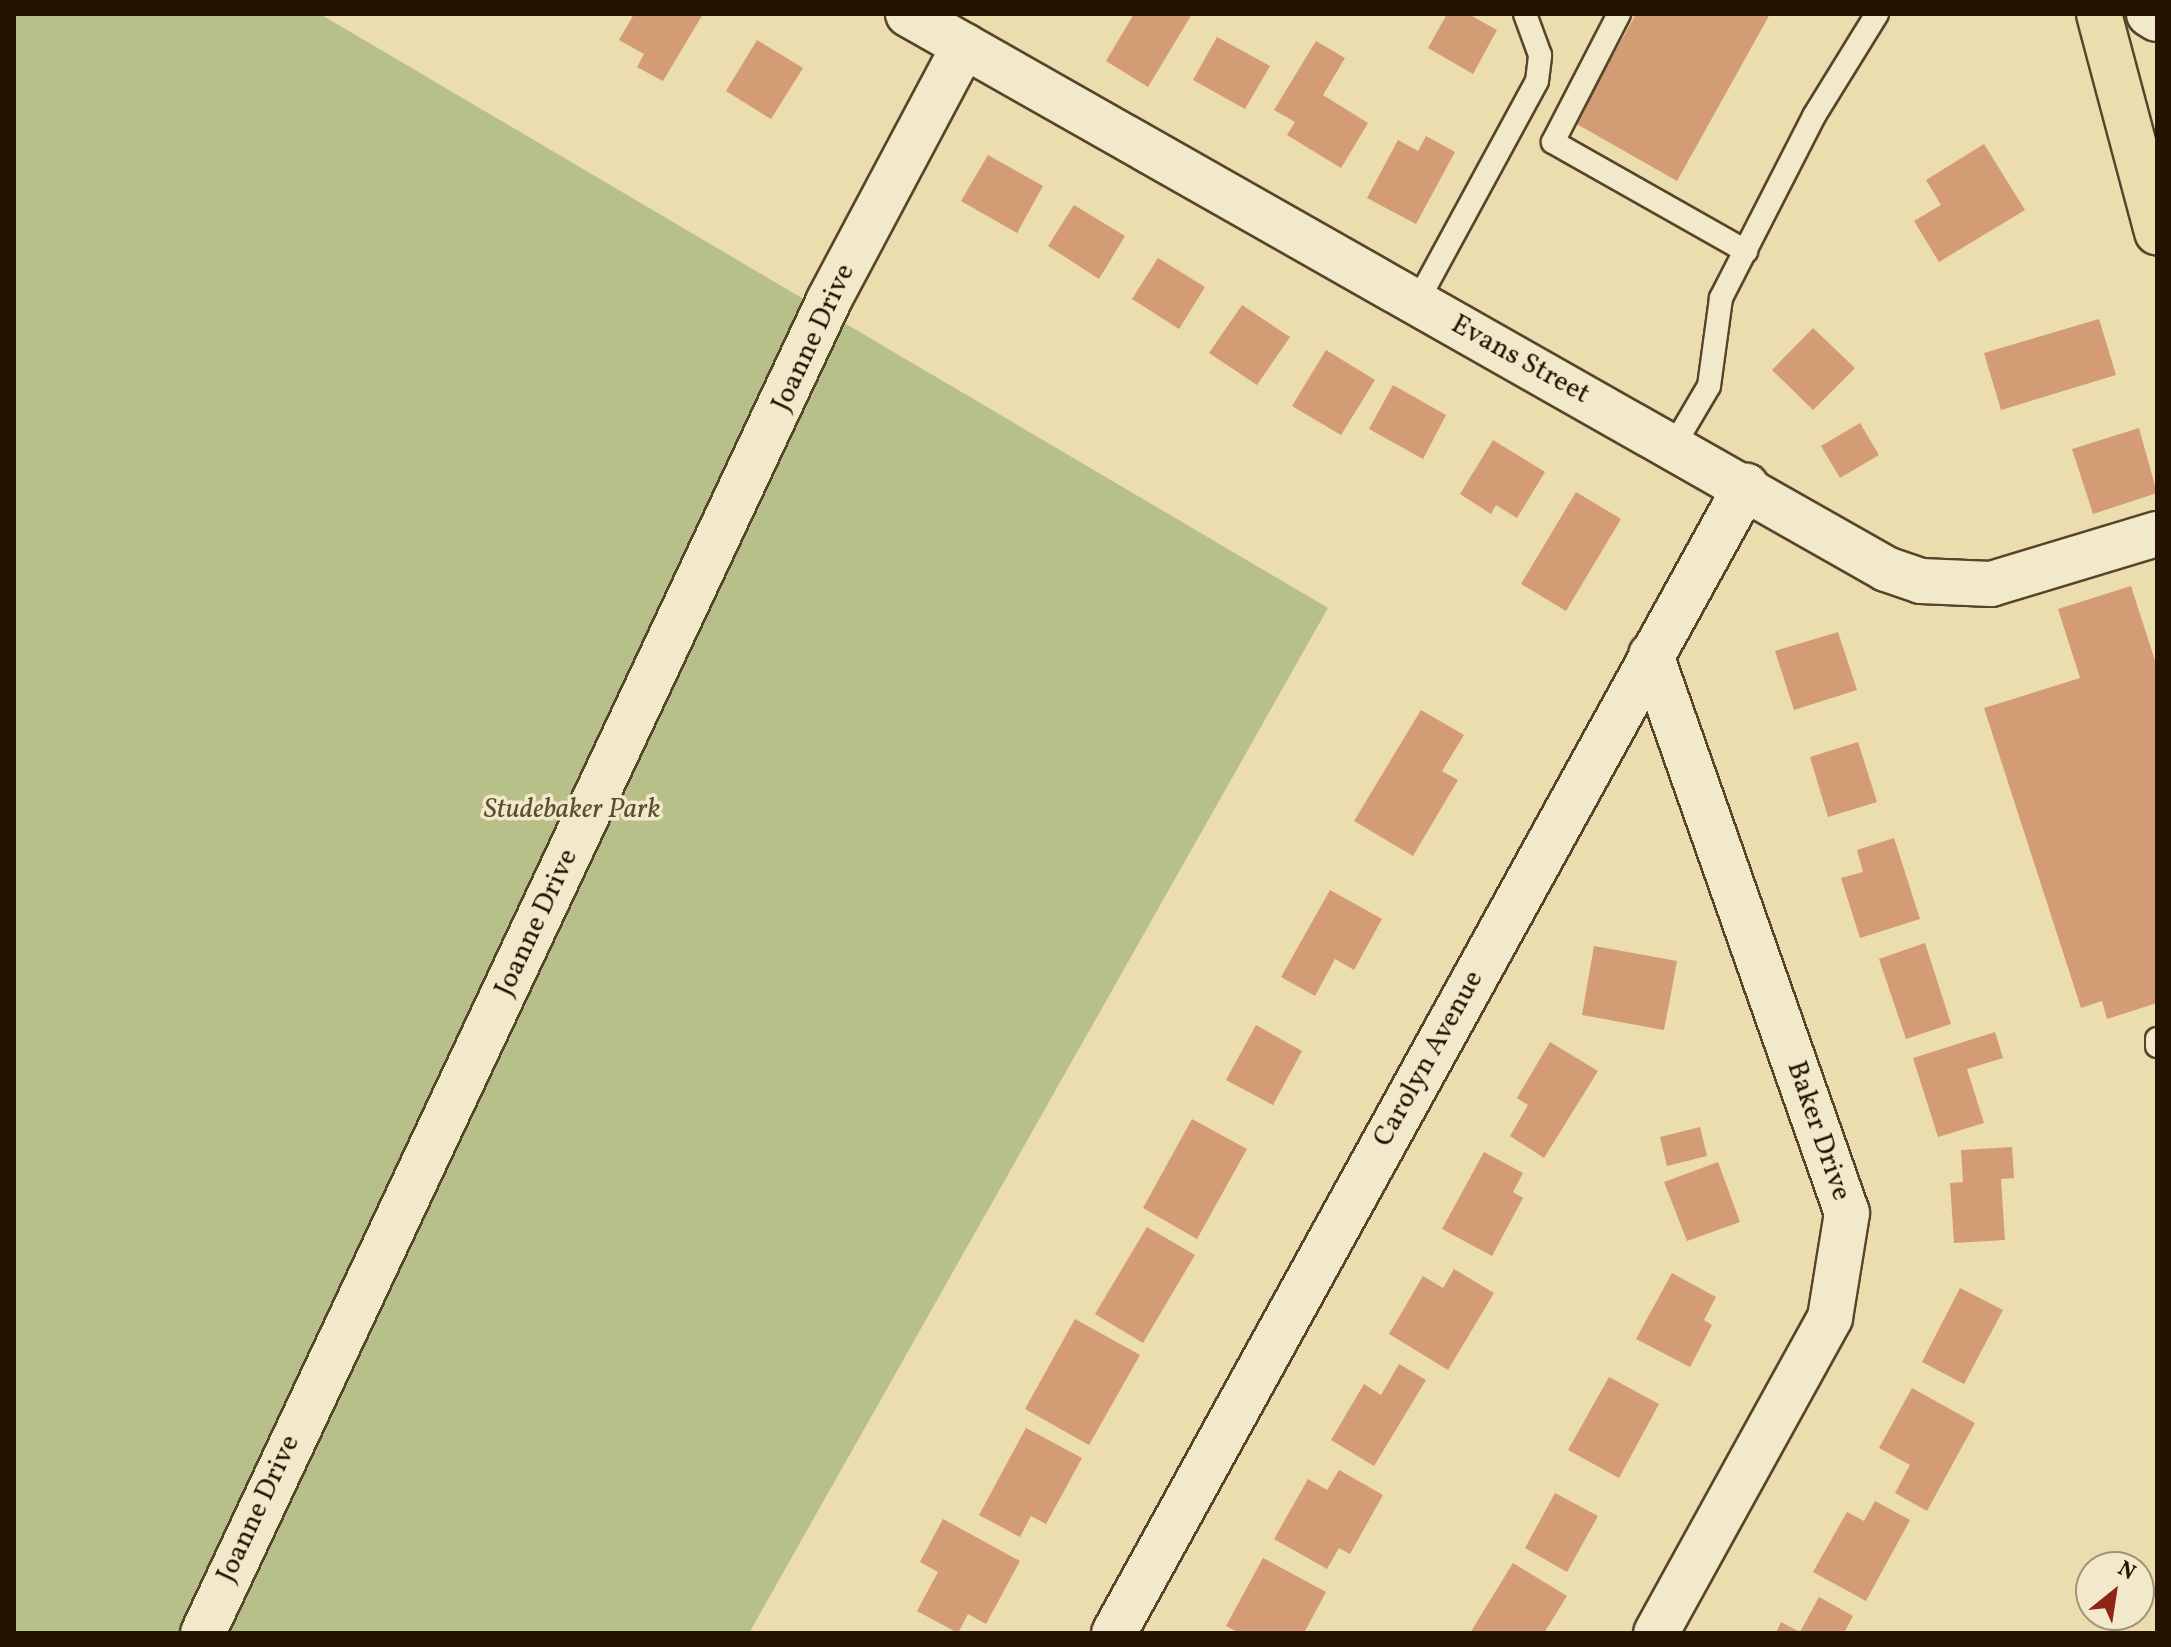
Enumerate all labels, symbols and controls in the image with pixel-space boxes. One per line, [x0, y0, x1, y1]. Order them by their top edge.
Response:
street label: Joanne Drive [765, 259, 863, 417]
street label: Evans Street [1445, 308, 1595, 412]
park label: Studebaker Park [484, 793, 660, 827]
street label: Joanne Drive [488, 844, 586, 1002]
street label: Carolyn Avenue [1367, 965, 1491, 1153]
street label: Baker Drive [1778, 1057, 1858, 1205]
street label: Joanne Drive [210, 1430, 308, 1588]
north arrow [2075, 1551, 2155, 1631]
text: N [2112, 1554, 2141, 1589]

